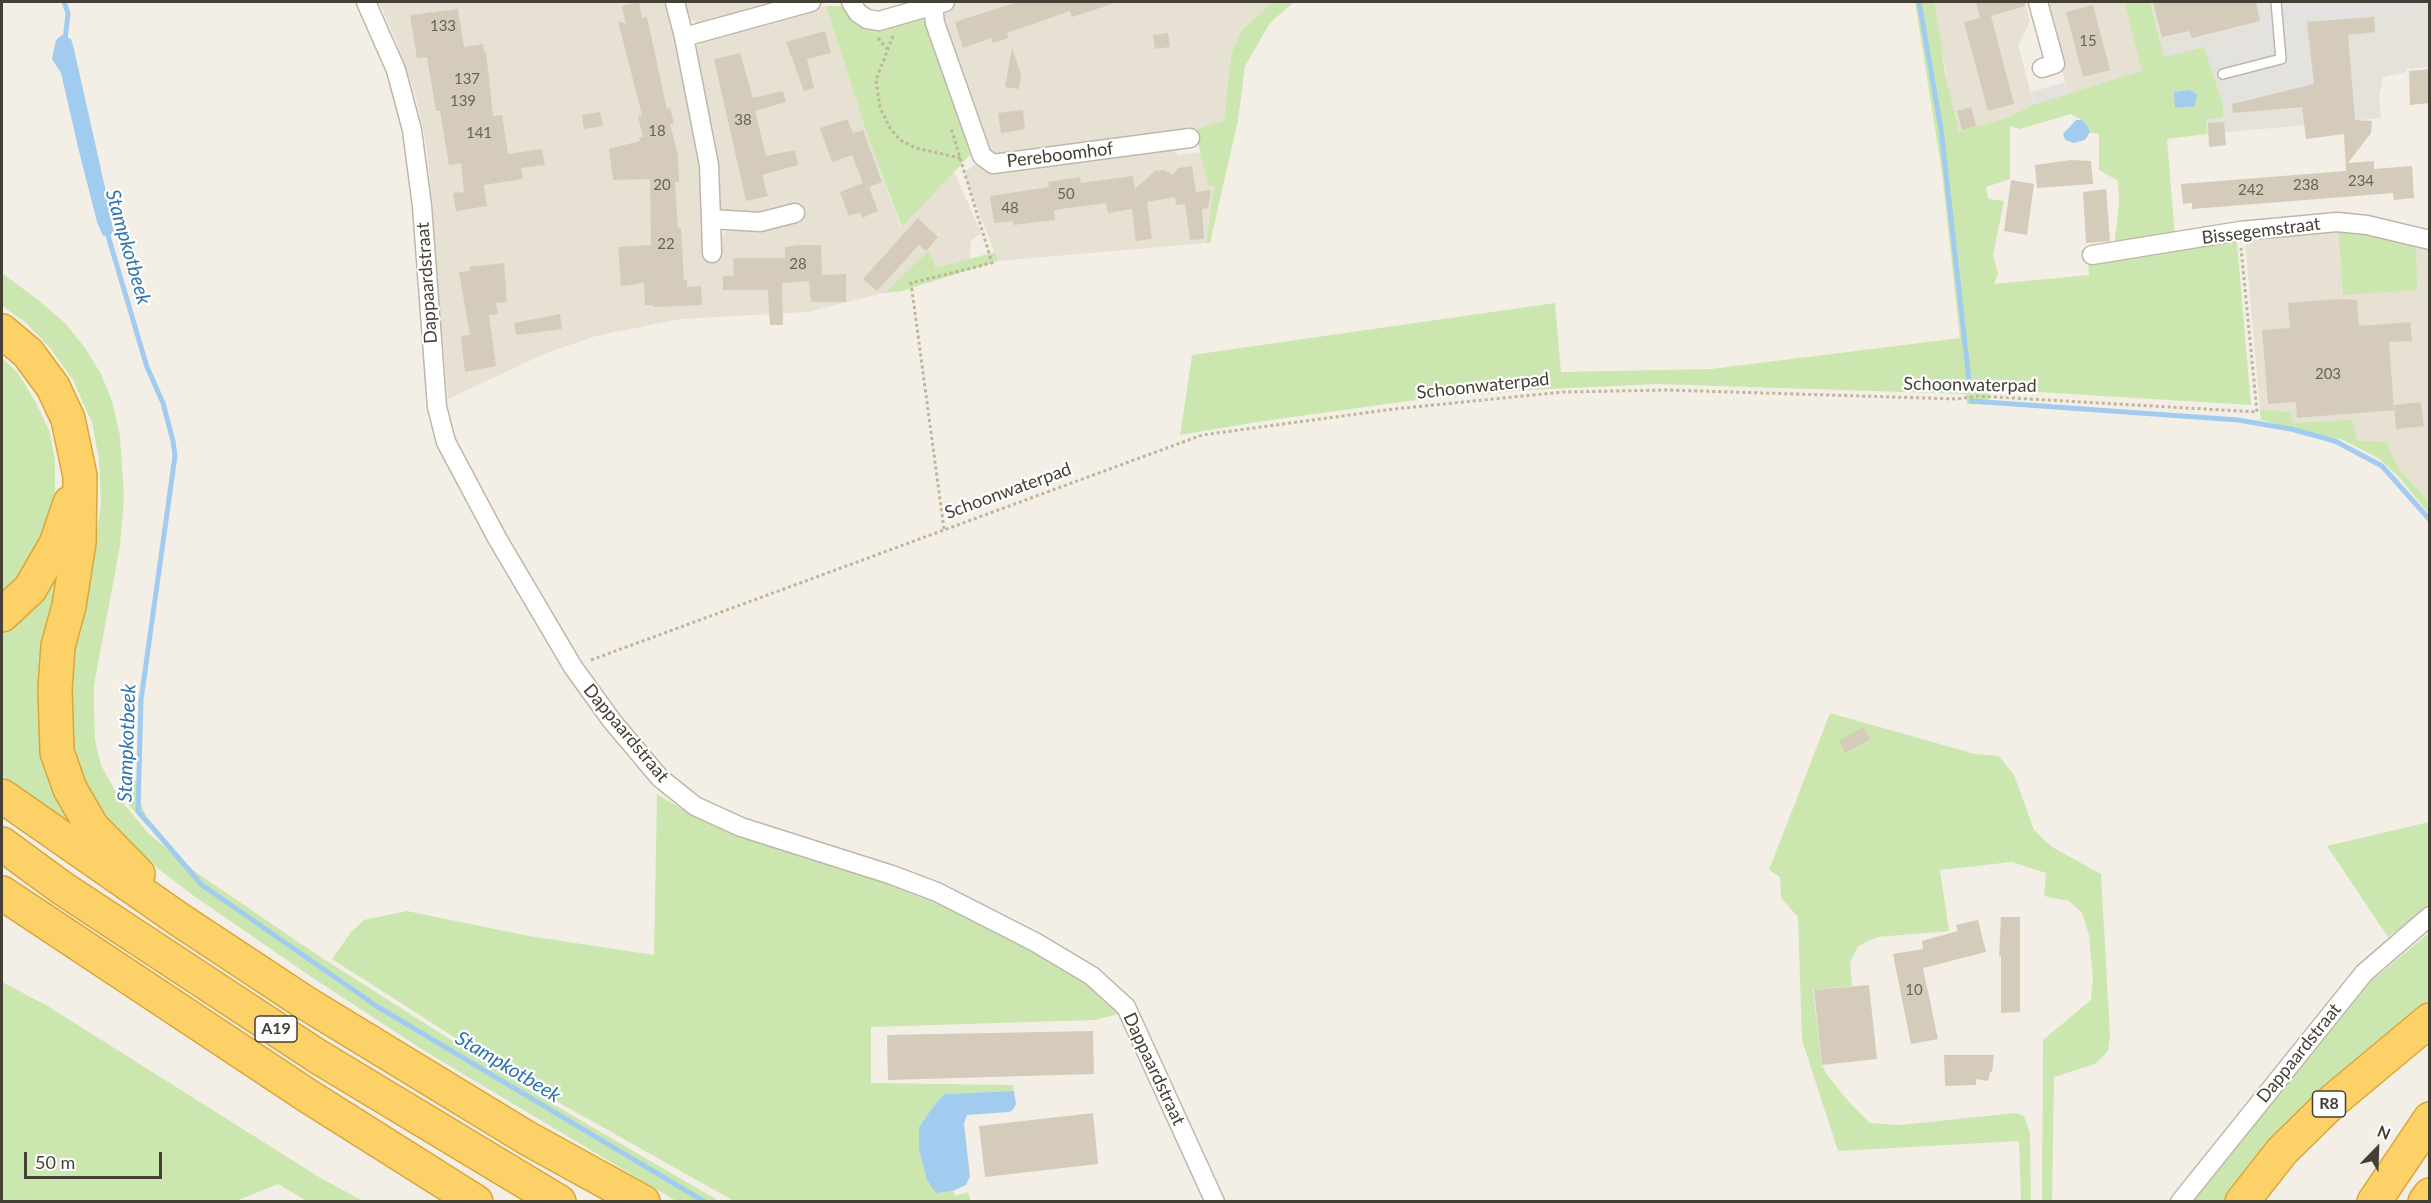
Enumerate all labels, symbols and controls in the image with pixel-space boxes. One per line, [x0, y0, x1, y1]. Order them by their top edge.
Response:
house number: 133 [430, 17, 456, 35]
house number: 15 [2079, 32, 2097, 50]
house number: 137 [454, 70, 480, 88]
house number: 139 [450, 92, 476, 110]
house number: 38 [734, 111, 752, 129]
house number: 18 [648, 122, 666, 140]
house number: 141 [466, 124, 492, 142]
street label: Pereboomhof [1005, 138, 1115, 172]
house number: 234 [2348, 172, 2374, 190]
house number: 20 [653, 176, 671, 194]
house number: 238 [2293, 176, 2319, 194]
house number: 242 [2238, 181, 2264, 199]
house number: 50 [1057, 185, 1075, 203]
water label: Stampkotbeek [100, 187, 156, 307]
house number: 48 [1001, 199, 1019, 217]
street label: Bissegemstraat [2200, 213, 2322, 249]
street label: Dappaardstraat [412, 222, 442, 344]
house number: 22 [657, 235, 675, 253]
house number: 28 [789, 255, 807, 273]
house number: 203 [2315, 365, 2341, 383]
street label: Schoonwaterpad [1416, 368, 1550, 404]
street label: Schoonwaterpad [1903, 373, 2037, 397]
street label: Schoonwaterpad [942, 458, 1074, 524]
street label: Dappaardstraat [579, 679, 673, 787]
water label: Stampkotbeek [113, 683, 141, 803]
house number: 10 [1905, 981, 1923, 999]
street label: Dappaardstraat [2252, 999, 2346, 1107]
street label: Dappaardstraat [1119, 1009, 1189, 1129]
road number: A19 [255, 1016, 297, 1042]
water label: Stampkotbeek [451, 1026, 565, 1108]
road number: R8 [2312, 1091, 2346, 1117]
north arrow [2347, 1119, 2407, 1179]
text: N [2375, 1121, 2394, 1143]
scale bar [27, 1140, 165, 1178]
text: 50 m [35, 1151, 75, 1173]

